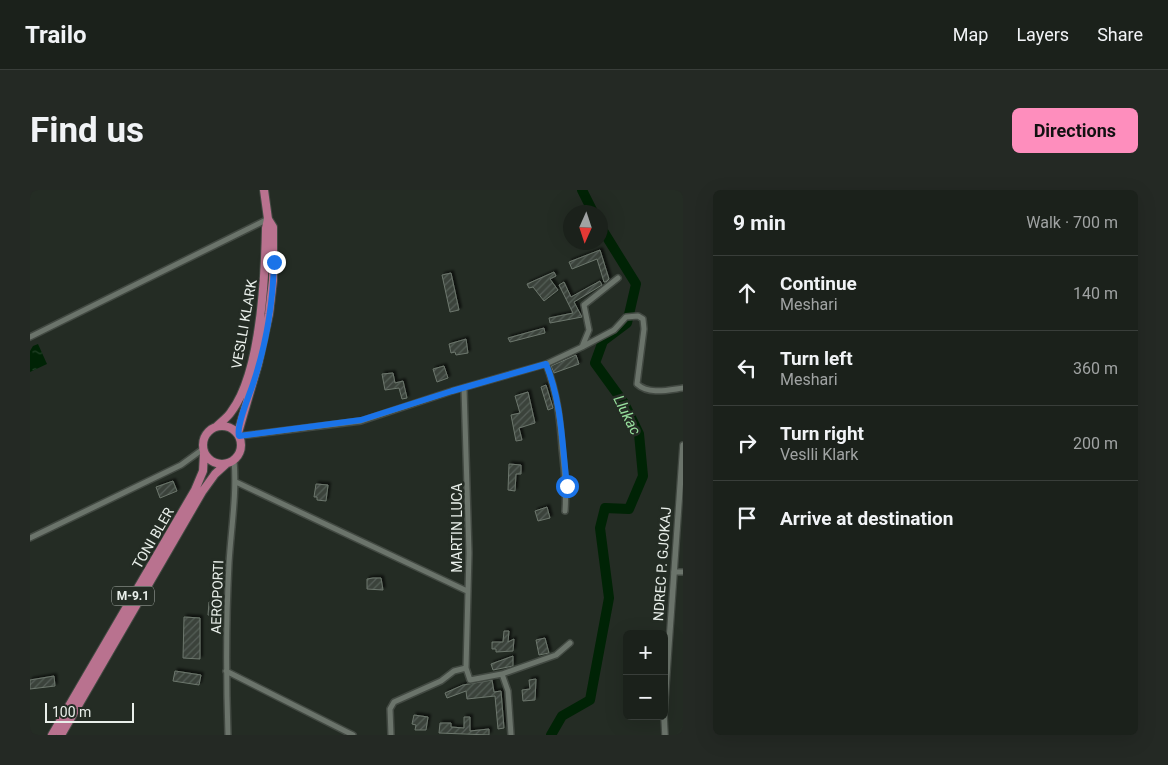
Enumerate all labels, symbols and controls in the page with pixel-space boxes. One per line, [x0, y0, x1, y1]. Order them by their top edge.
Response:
text: Trailo [25, 21, 87, 49]
text: Map [953, 24, 988, 45]
text: Layers [1016, 24, 1069, 45]
text: Share [1097, 24, 1143, 45]
button: Directions [1012, 108, 1138, 153]
text: Find us [30, 110, 144, 151]
north arrow [563, 205, 608, 250]
text: 9 min [733, 211, 786, 235]
text: Walk · 700 m [1026, 213, 1118, 232]
route end [263, 251, 286, 274]
text: Continue [780, 272, 857, 295]
street label: VESLLI KLARK [228, 278, 260, 370]
icon: ahead [733, 279, 761, 307]
text: 140 m [1073, 284, 1118, 303]
text: Meshari [780, 295, 838, 314]
text: Turn left [780, 347, 853, 370]
icon: left [733, 354, 761, 382]
text: 360 m [1073, 359, 1118, 378]
text: Meshari [780, 370, 838, 389]
water label: Llukac [609, 392, 645, 438]
text: Turn right [780, 422, 864, 445]
icon: right [733, 429, 761, 457]
text: 200 m [1073, 434, 1118, 453]
text: Veslli Klark [780, 445, 858, 464]
route start [556, 475, 579, 498]
street label: MARTIN LUCA [449, 483, 465, 573]
street label: TONI BLER [129, 504, 177, 571]
icon: arrive [733, 504, 761, 532]
street label: NDREC P. GJOKAJ [650, 506, 674, 622]
text: Arrive at destination [780, 507, 953, 530]
street label: AEROPORTI [208, 560, 226, 634]
road number: M-9.1 [112, 586, 154, 606]
map controls [623, 630, 668, 720]
button: + [623, 630, 668, 675]
button: − [623, 675, 668, 720]
scale bar [45, 700, 134, 723]
text: 100 m [52, 704, 91, 720]

